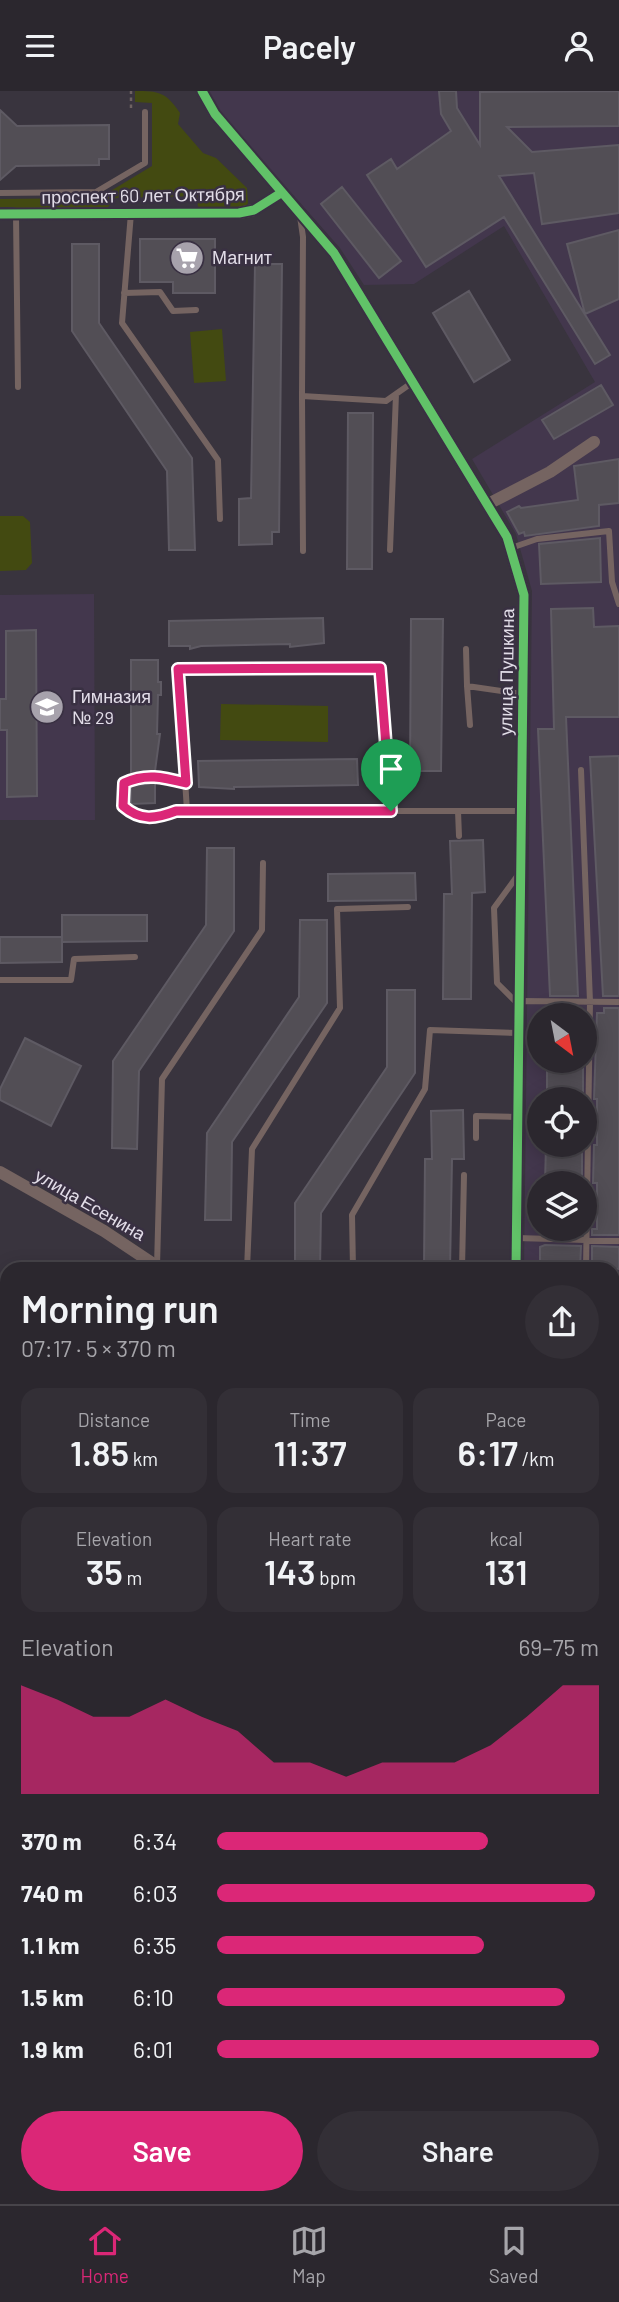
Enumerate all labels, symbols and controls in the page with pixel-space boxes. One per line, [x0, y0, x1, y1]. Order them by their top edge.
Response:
icon: menu [21, 27, 59, 65]
text: Pacely [263, 27, 356, 65]
icon: person [560, 27, 598, 65]
street label: проспект 60 лет Октября [41, 182, 245, 208]
supermarket icon: Магнит [168, 239, 206, 277]
place label: Магнит [212, 246, 272, 268]
street label: улица Пушкина [494, 607, 518, 736]
place label: Гимназия № 29 [72, 685, 151, 728]
school or university icon: Гимназия № 29 [28, 688, 66, 726]
pin [361, 739, 421, 811]
icon: arrive [372, 750, 410, 788]
north arrow [527, 1003, 597, 1073]
map controls [527, 1003, 597, 1241]
button: locate [527, 1087, 597, 1157]
street label: улица Есенина [31, 1164, 150, 1245]
button: layers [527, 1171, 597, 1241]
text: Morning run [21, 1285, 219, 1331]
button: share [525, 1285, 599, 1359]
text: 07:17 · 5 × 370 m [21, 1334, 176, 1362]
text: Distance [78, 1408, 150, 1431]
text: Time [289, 1408, 331, 1431]
text: Pace [486, 1408, 526, 1431]
text: 1.85 [70, 1431, 129, 1473]
text: 11:37 [273, 1431, 347, 1473]
text: 6:17 [457, 1431, 518, 1473]
text: km [129, 1447, 158, 1470]
text: /km [518, 1447, 555, 1470]
text: Elevation [76, 1527, 152, 1550]
text: Heart rate [268, 1527, 352, 1550]
text: kcal [489, 1527, 523, 1550]
text: 35 [86, 1550, 123, 1592]
text: 143 [264, 1550, 316, 1592]
text: 131 [484, 1550, 528, 1592]
text: m [123, 1566, 142, 1589]
text: bpm [316, 1566, 356, 1589]
text: Elevation [21, 1633, 114, 1661]
text: 69–75 m [518, 1633, 599, 1661]
text: 370 m [21, 1827, 82, 1855]
text: 6:34 [133, 1827, 177, 1855]
text: 740 m [21, 1879, 83, 1907]
text: 6:03 [133, 1879, 177, 1907]
text: 1.1 km [21, 1931, 80, 1959]
text: 6:35 [133, 1931, 176, 1959]
text: 1.5 km [21, 1983, 84, 2011]
text: 6:10 [133, 1983, 174, 2011]
text: 1.9 km [21, 2035, 84, 2063]
text: 6:01 [133, 2035, 173, 2063]
button: Save [21, 2111, 303, 2191]
button: Share [317, 2111, 599, 2191]
tab: Home [80, 2222, 129, 2287]
tab: Map [290, 2222, 328, 2287]
tab: Saved [489, 2222, 539, 2287]

